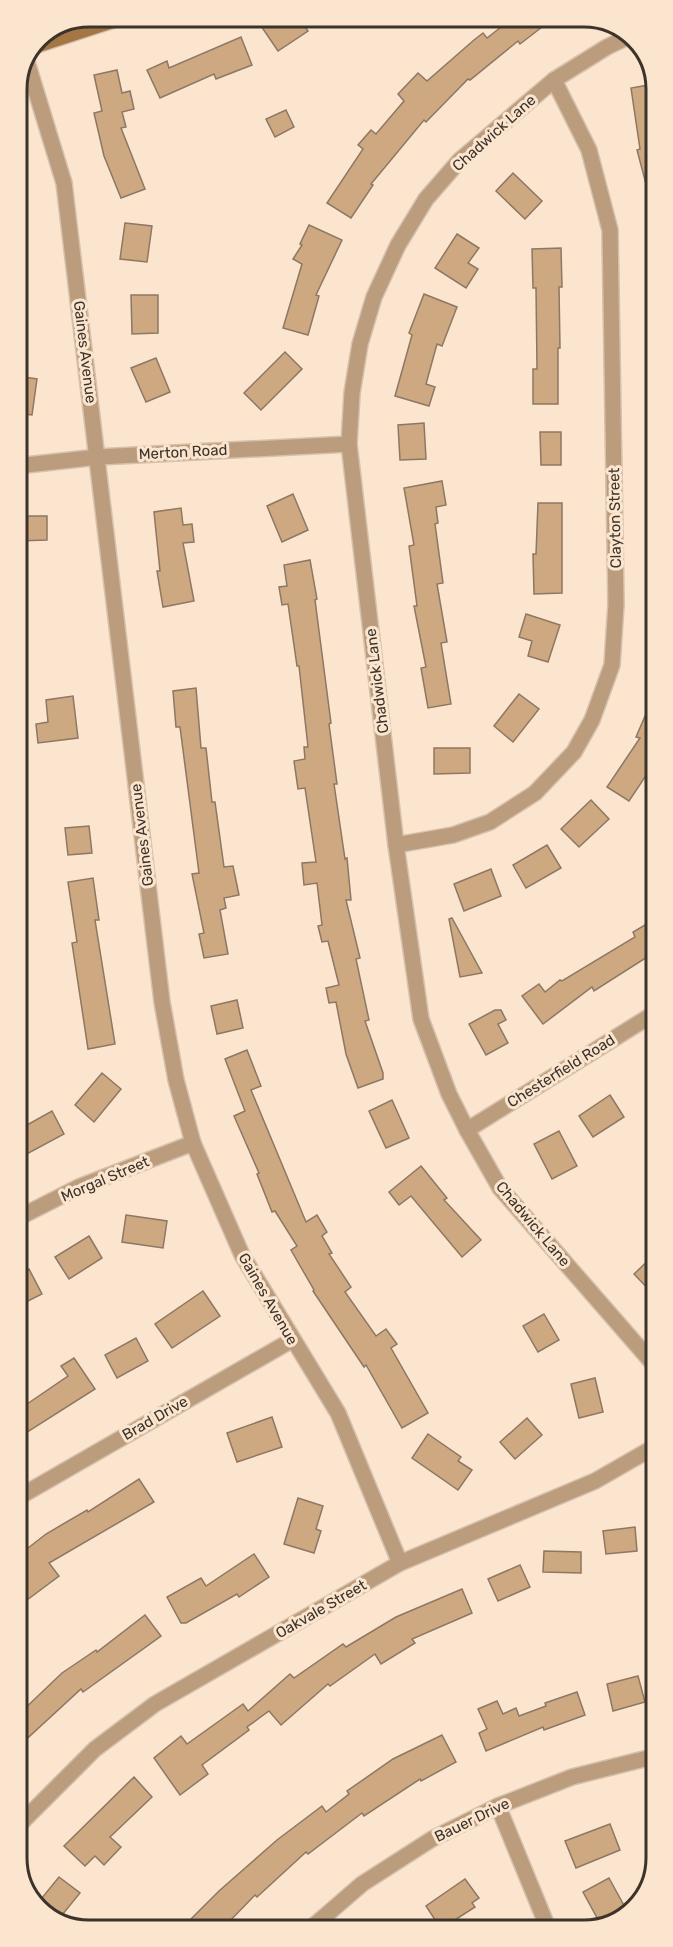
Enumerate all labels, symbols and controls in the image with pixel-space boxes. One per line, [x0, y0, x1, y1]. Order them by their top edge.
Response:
street label: Chadwick Lane [449, 91, 539, 175]
street label: Gaines Avenue [70, 300, 100, 404]
street label: Merton Road [138, 441, 228, 463]
street label: Clayton Street [605, 467, 625, 568]
street label: Chadwick Lane [362, 627, 392, 735]
street label: Gaines Avenue [127, 783, 157, 887]
street label: Chesterfield Road [504, 1031, 618, 1111]
street label: Morgal Street [58, 1152, 152, 1206]
street label: Chadwick Lane [492, 1178, 574, 1270]
street label: Gaines Avenue [234, 1250, 302, 1348]
street label: Brad Drive [119, 1392, 191, 1444]
street label: Oakvale Street [273, 1576, 370, 1642]
street label: Bauer Drive [432, 1794, 512, 1846]

